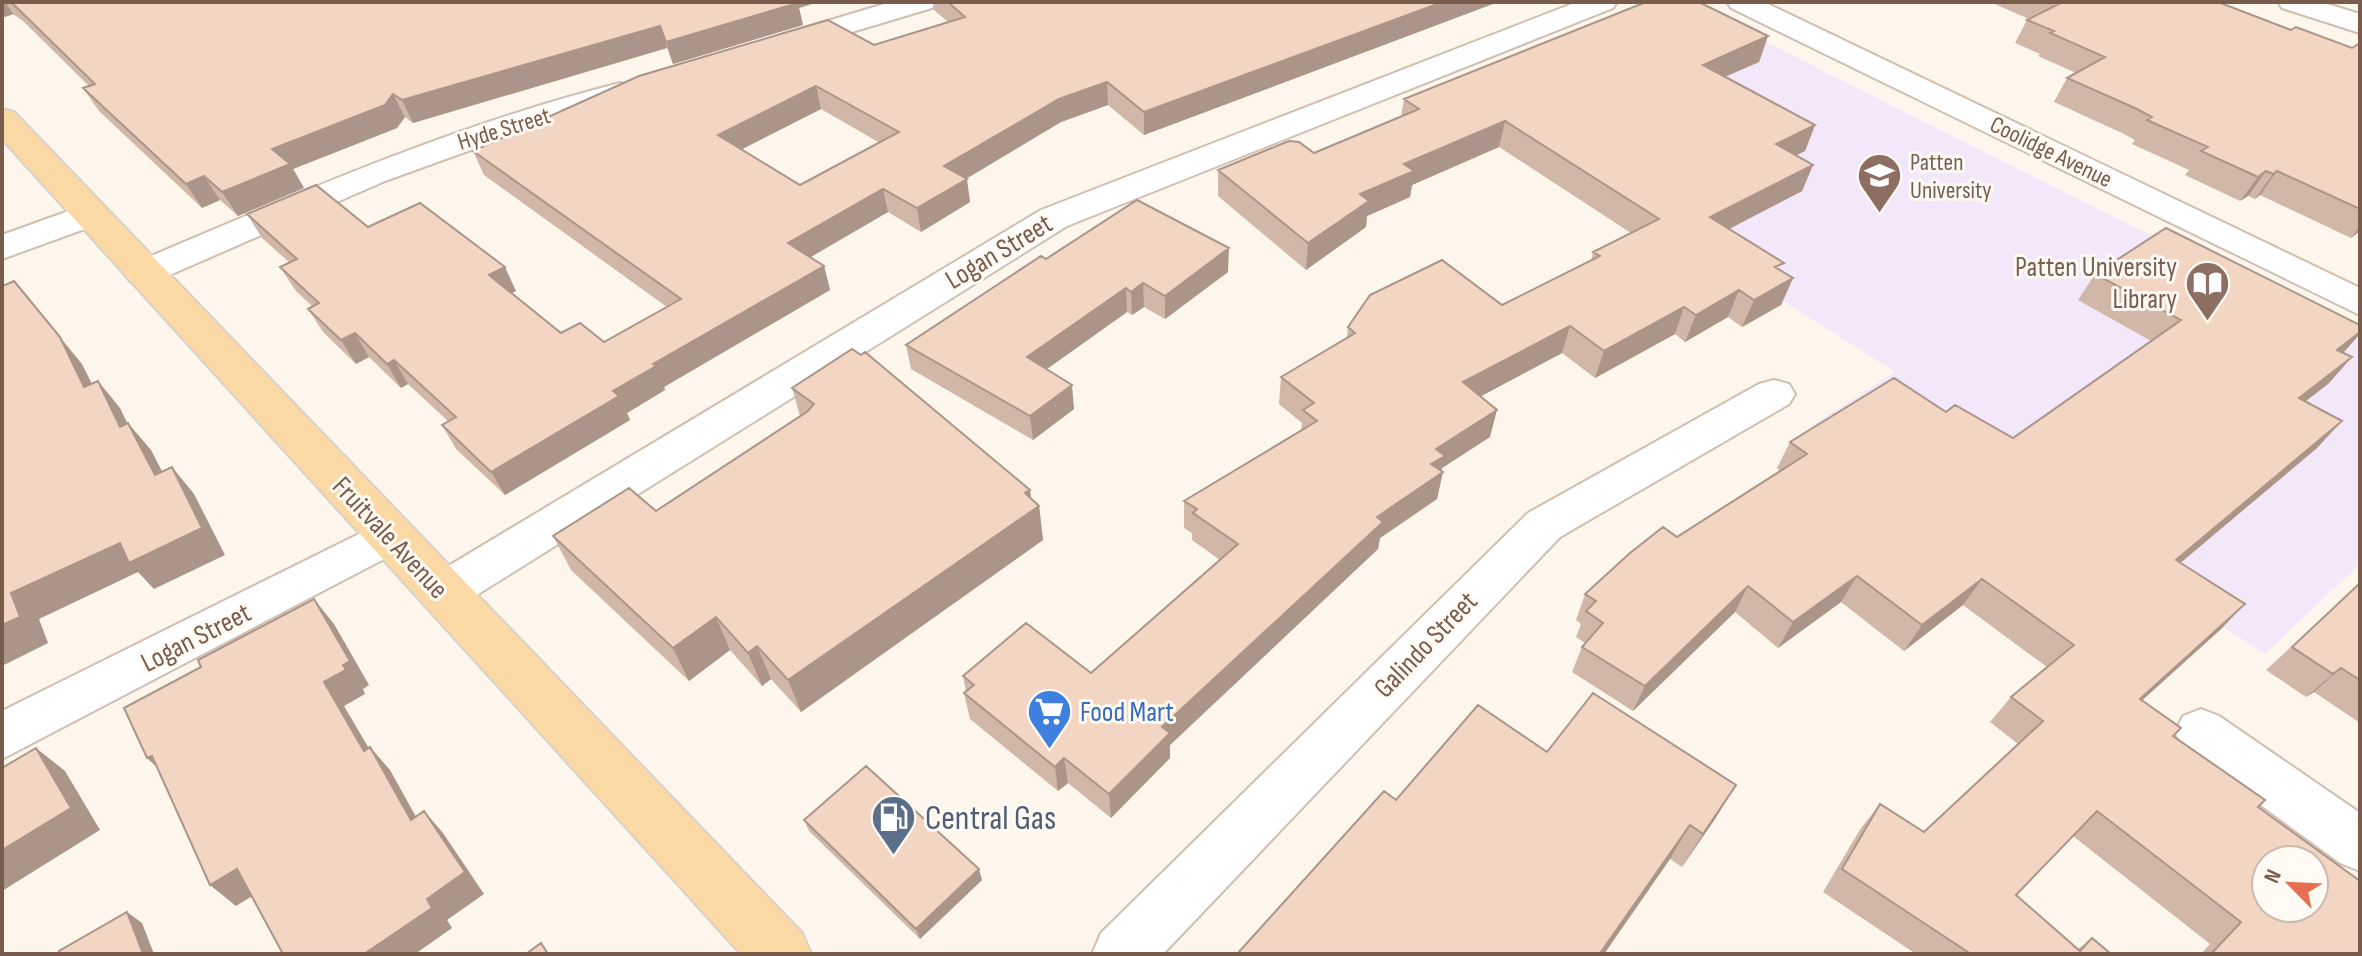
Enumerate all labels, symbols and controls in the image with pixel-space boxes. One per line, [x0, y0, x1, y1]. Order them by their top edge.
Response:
street label: Hyde Street [454, 101, 554, 157]
street label: Coolidge Avenue [1985, 110, 2117, 194]
place label: Patten University [1910, 148, 1992, 205]
school or university icon: Patten University [1855, 152, 1903, 215]
street label: Logan Street [940, 207, 1058, 297]
place label: Patten University Library [2015, 251, 2177, 316]
library icon: Patten University Library [2184, 259, 2232, 322]
street label: Fruitvale Avenue [325, 470, 455, 606]
street label: Galindo Street [1367, 585, 1485, 705]
street label: Logan Street [136, 596, 256, 680]
supermarket icon: Food Mart [1025, 688, 1073, 751]
place label: Food Mart [1080, 696, 1174, 729]
fuel station icon: Central Gas [870, 794, 918, 857]
place label: Central Gas [925, 798, 1056, 839]
north arrow [2250, 844, 2330, 924]
text: N [2258, 866, 2288, 887]

